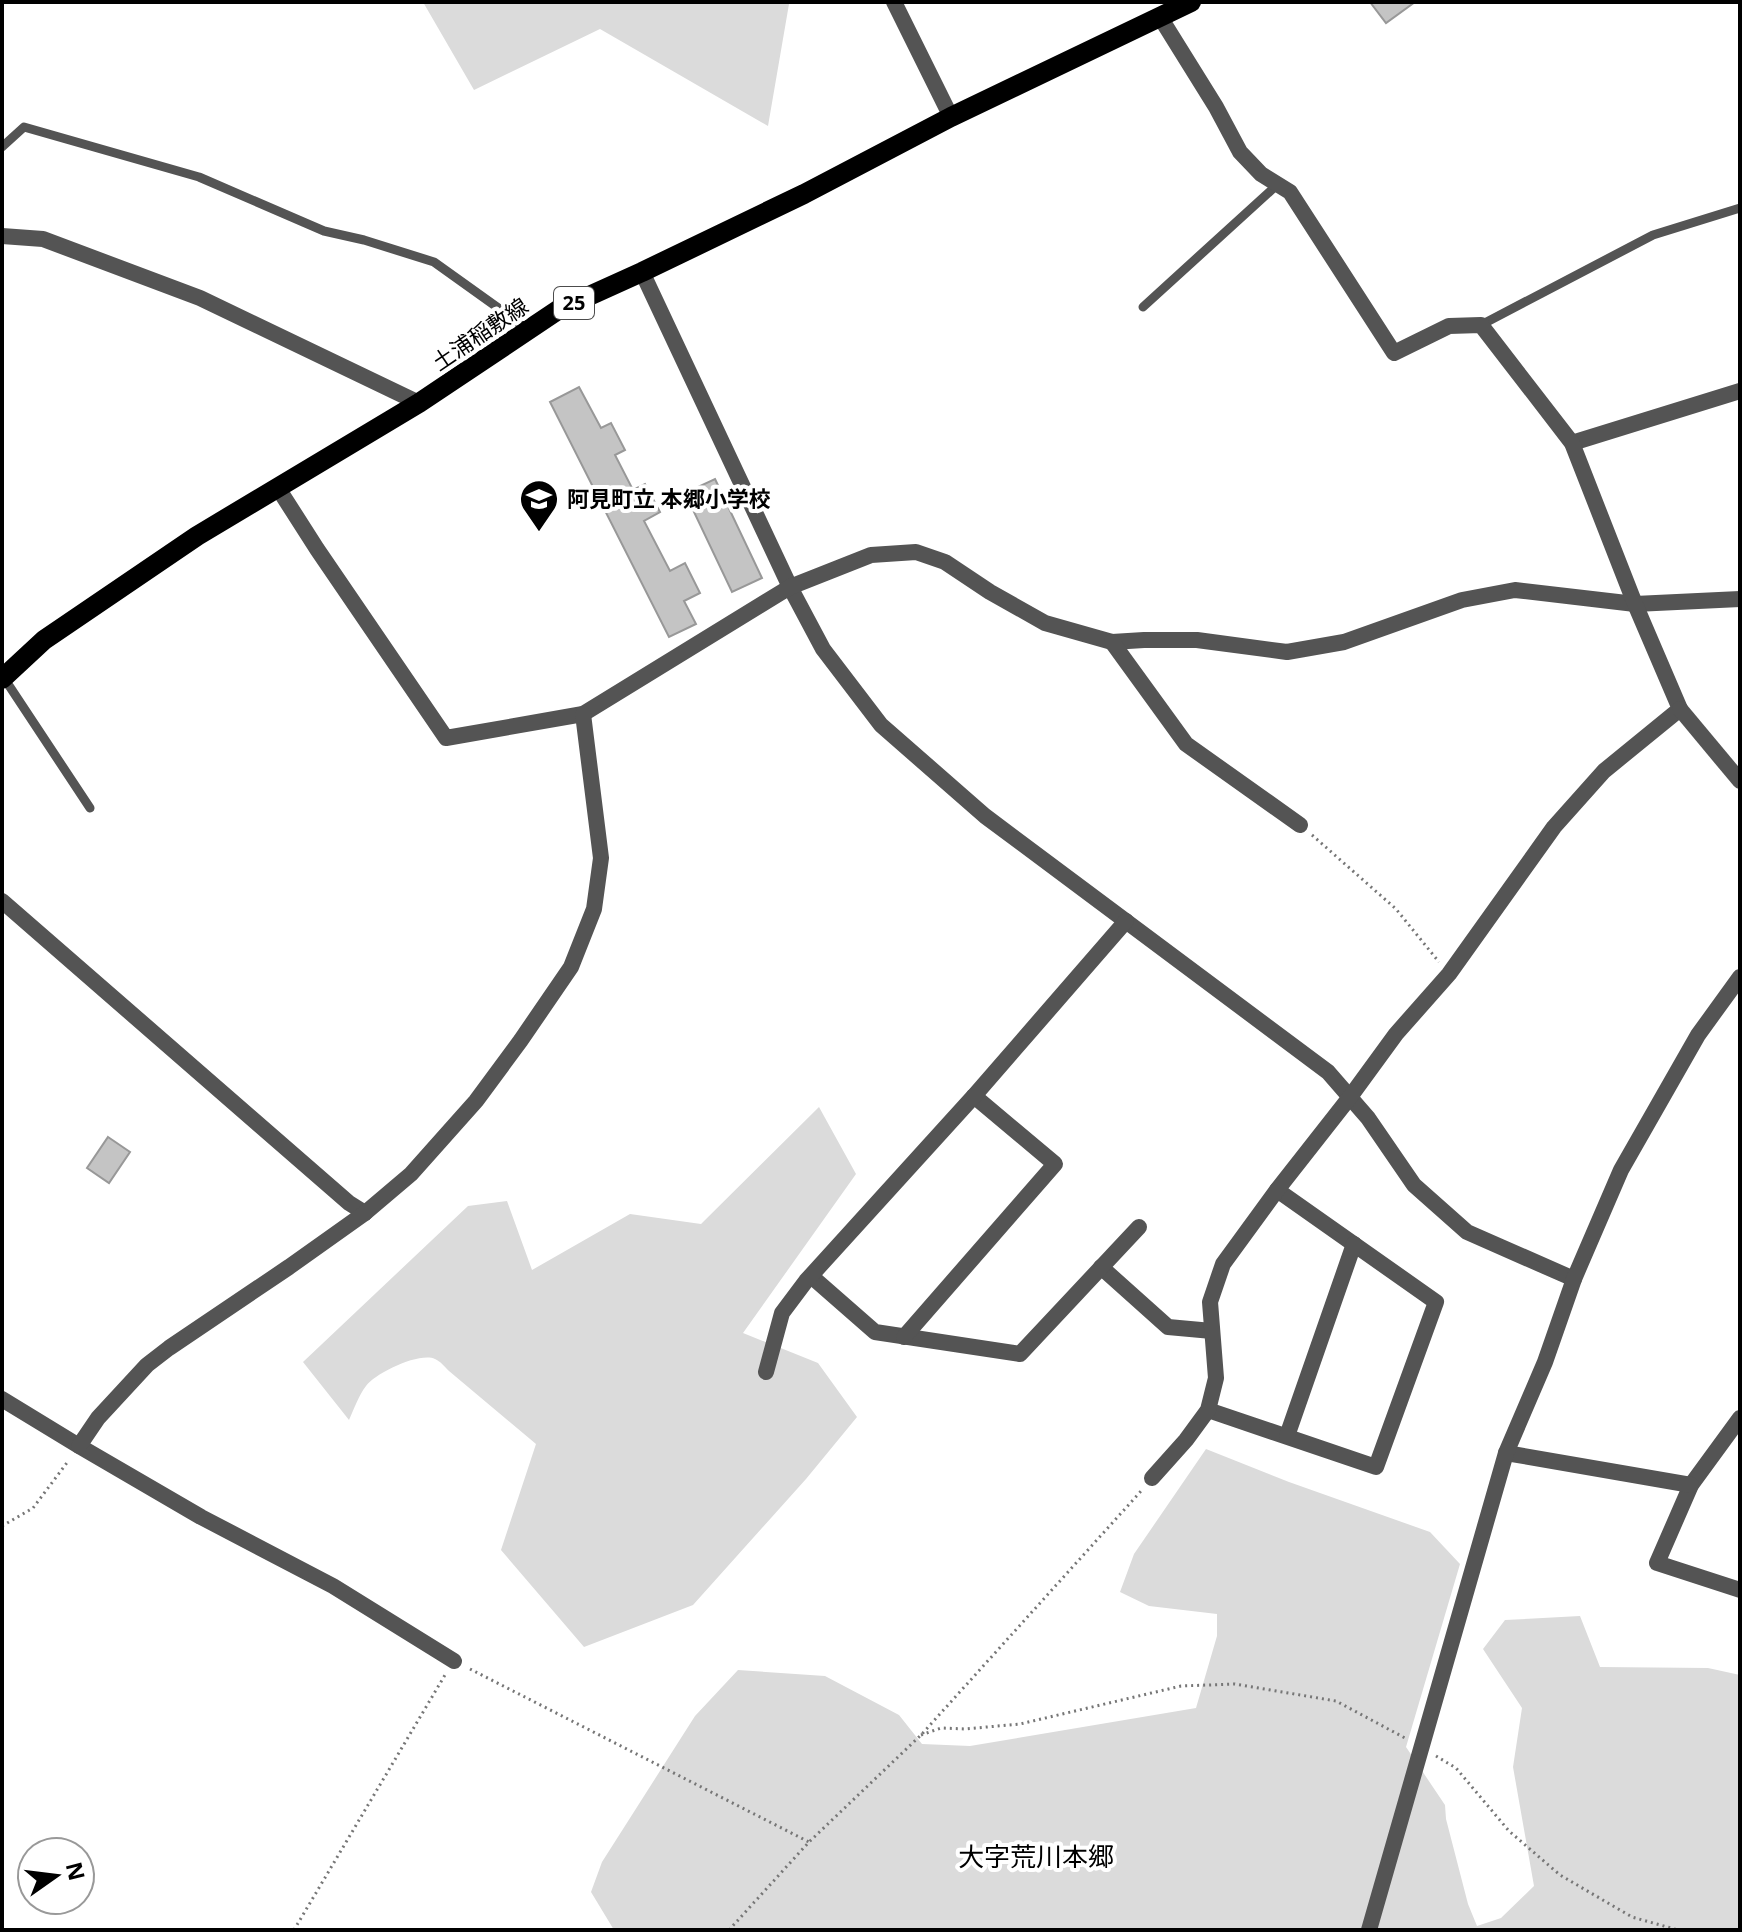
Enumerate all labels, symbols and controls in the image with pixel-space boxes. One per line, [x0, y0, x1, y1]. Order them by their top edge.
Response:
road number: 25 [554, 287, 594, 319]
street label: 土浦稲敷線 [425, 290, 533, 376]
school or university icon: 阿見町立 本郷小学校 [518, 478, 560, 533]
place label: 阿見町立 本郷小学校 [567, 483, 771, 513]
north arrow [16, 1836, 96, 1916]
district label: 大字荒川本郷 [958, 1838, 1114, 1874]
text: N [60, 1859, 93, 1883]

